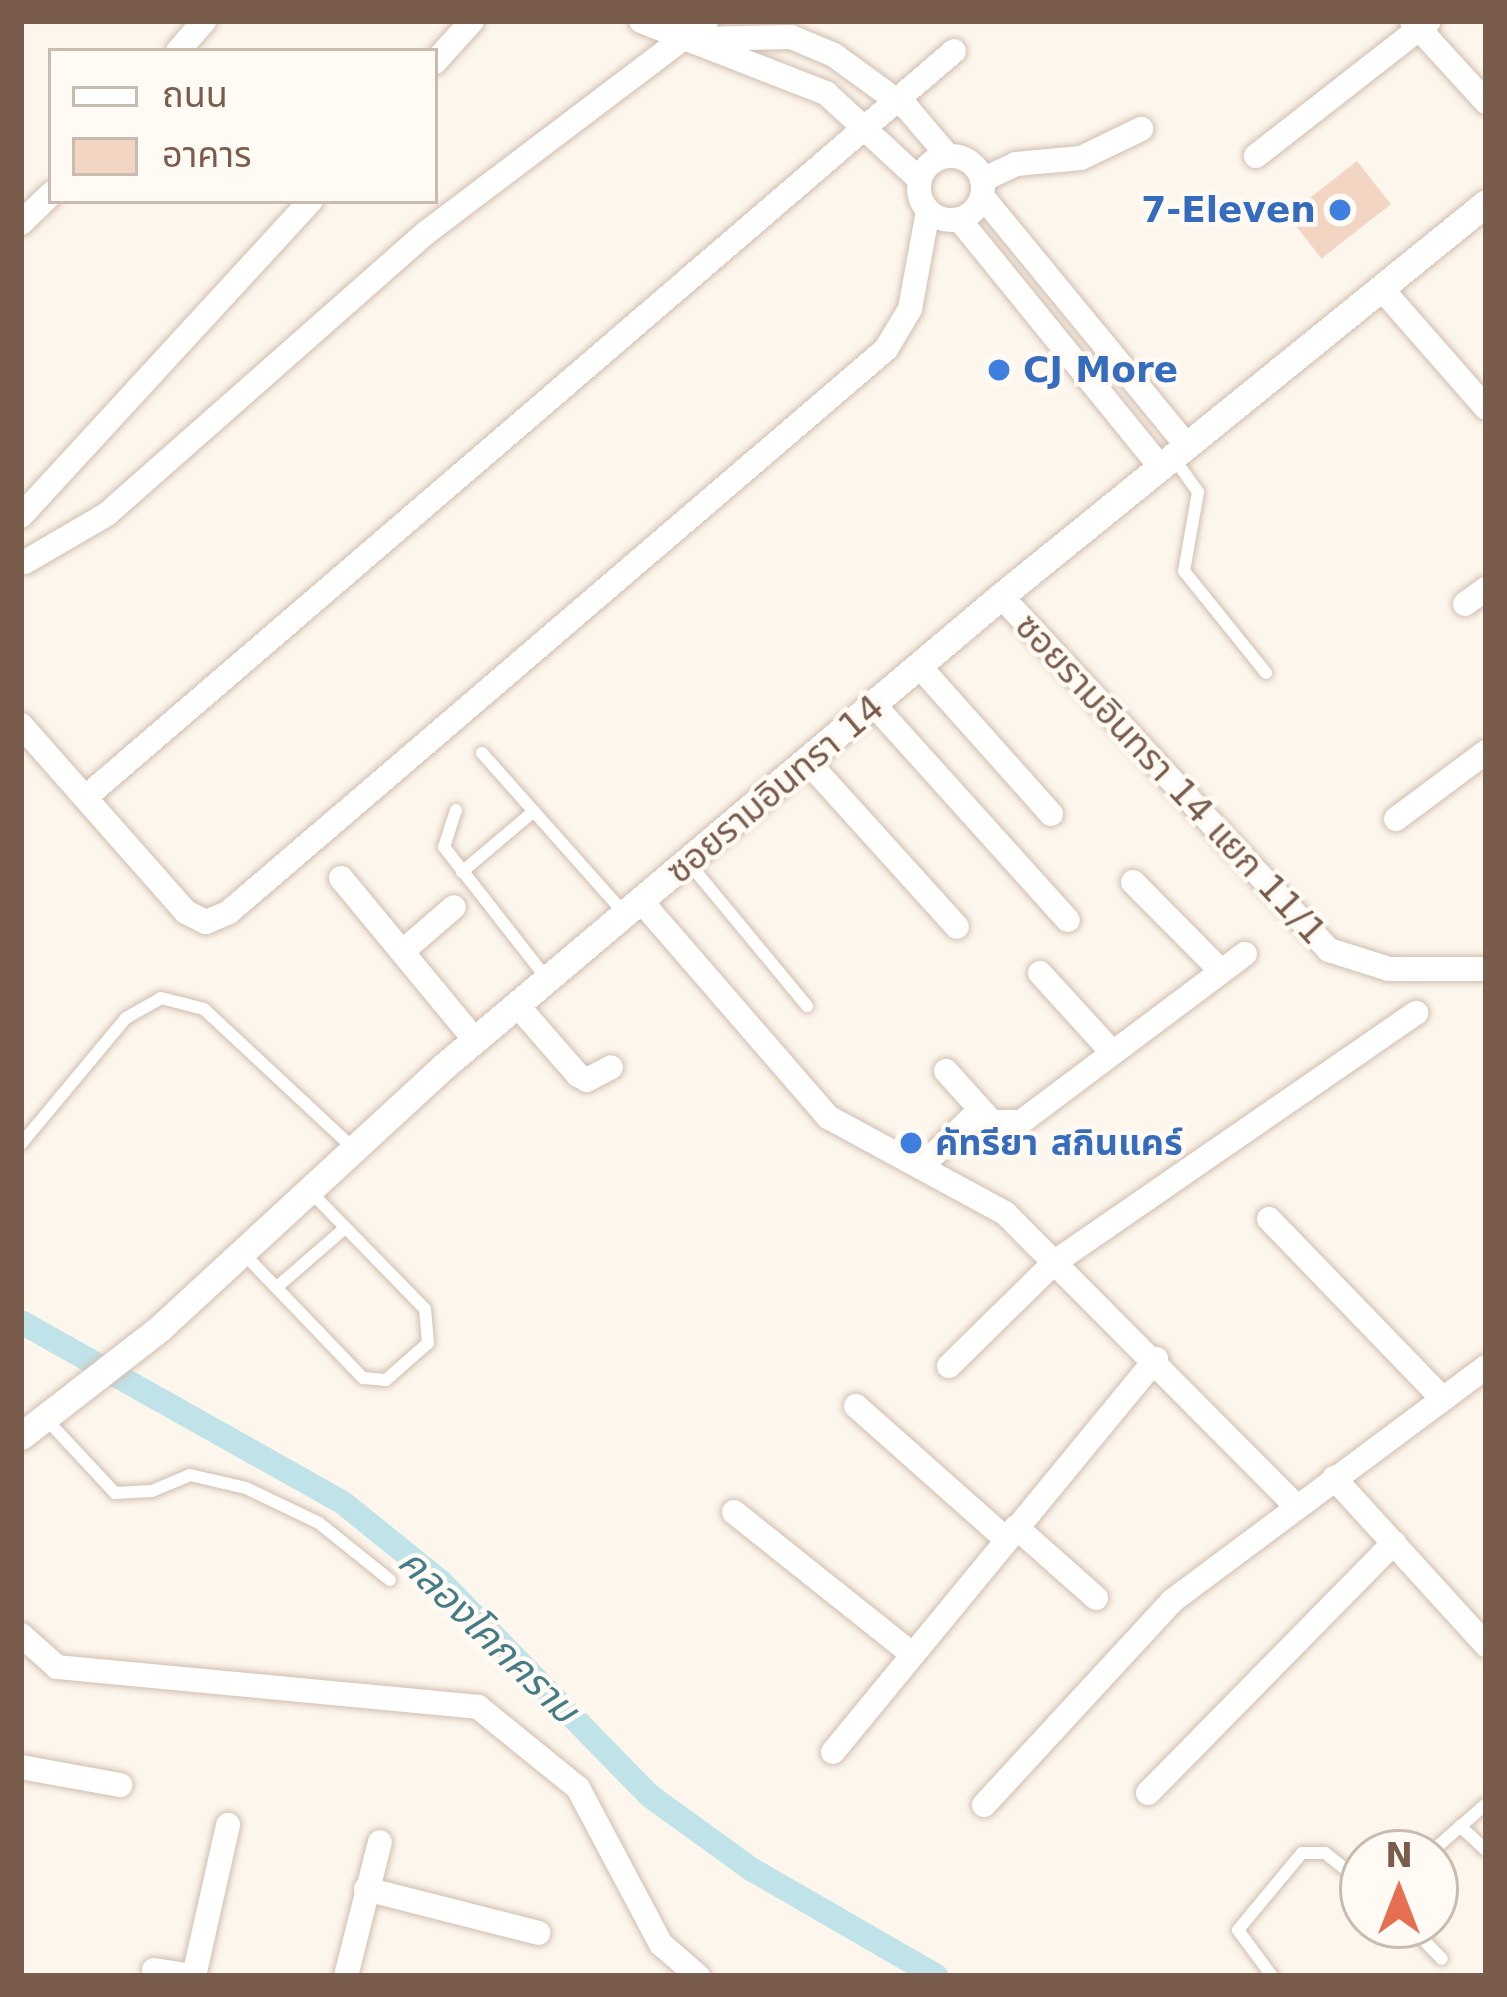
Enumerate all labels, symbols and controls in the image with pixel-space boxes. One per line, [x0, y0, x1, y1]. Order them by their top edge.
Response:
legend [48, 48, 438, 204]
text: ถนน [162, 74, 228, 115]
text: อาคาร [162, 134, 252, 175]
place label: 7-Eleven [1141, 188, 1316, 232]
marker: 7-Eleven [1327, 197, 1353, 223]
place label: CJ More [1023, 348, 1178, 392]
marker: CJ More [986, 357, 1012, 383]
street label: ซอยรามอินทรา 14 แยก 11/1 [1006, 605, 1336, 953]
street label: ซอยรามอินทรา 14 [658, 686, 892, 892]
place label: คัทรียา สกินแคร์ [935, 1121, 1183, 1165]
marker: คัทรียา สกินแคร์ [898, 1130, 924, 1156]
water label: คลองโคกคราม [389, 1539, 587, 1733]
north arrow [1339, 1829, 1459, 1949]
text: N [1385, 1836, 1413, 1875]

